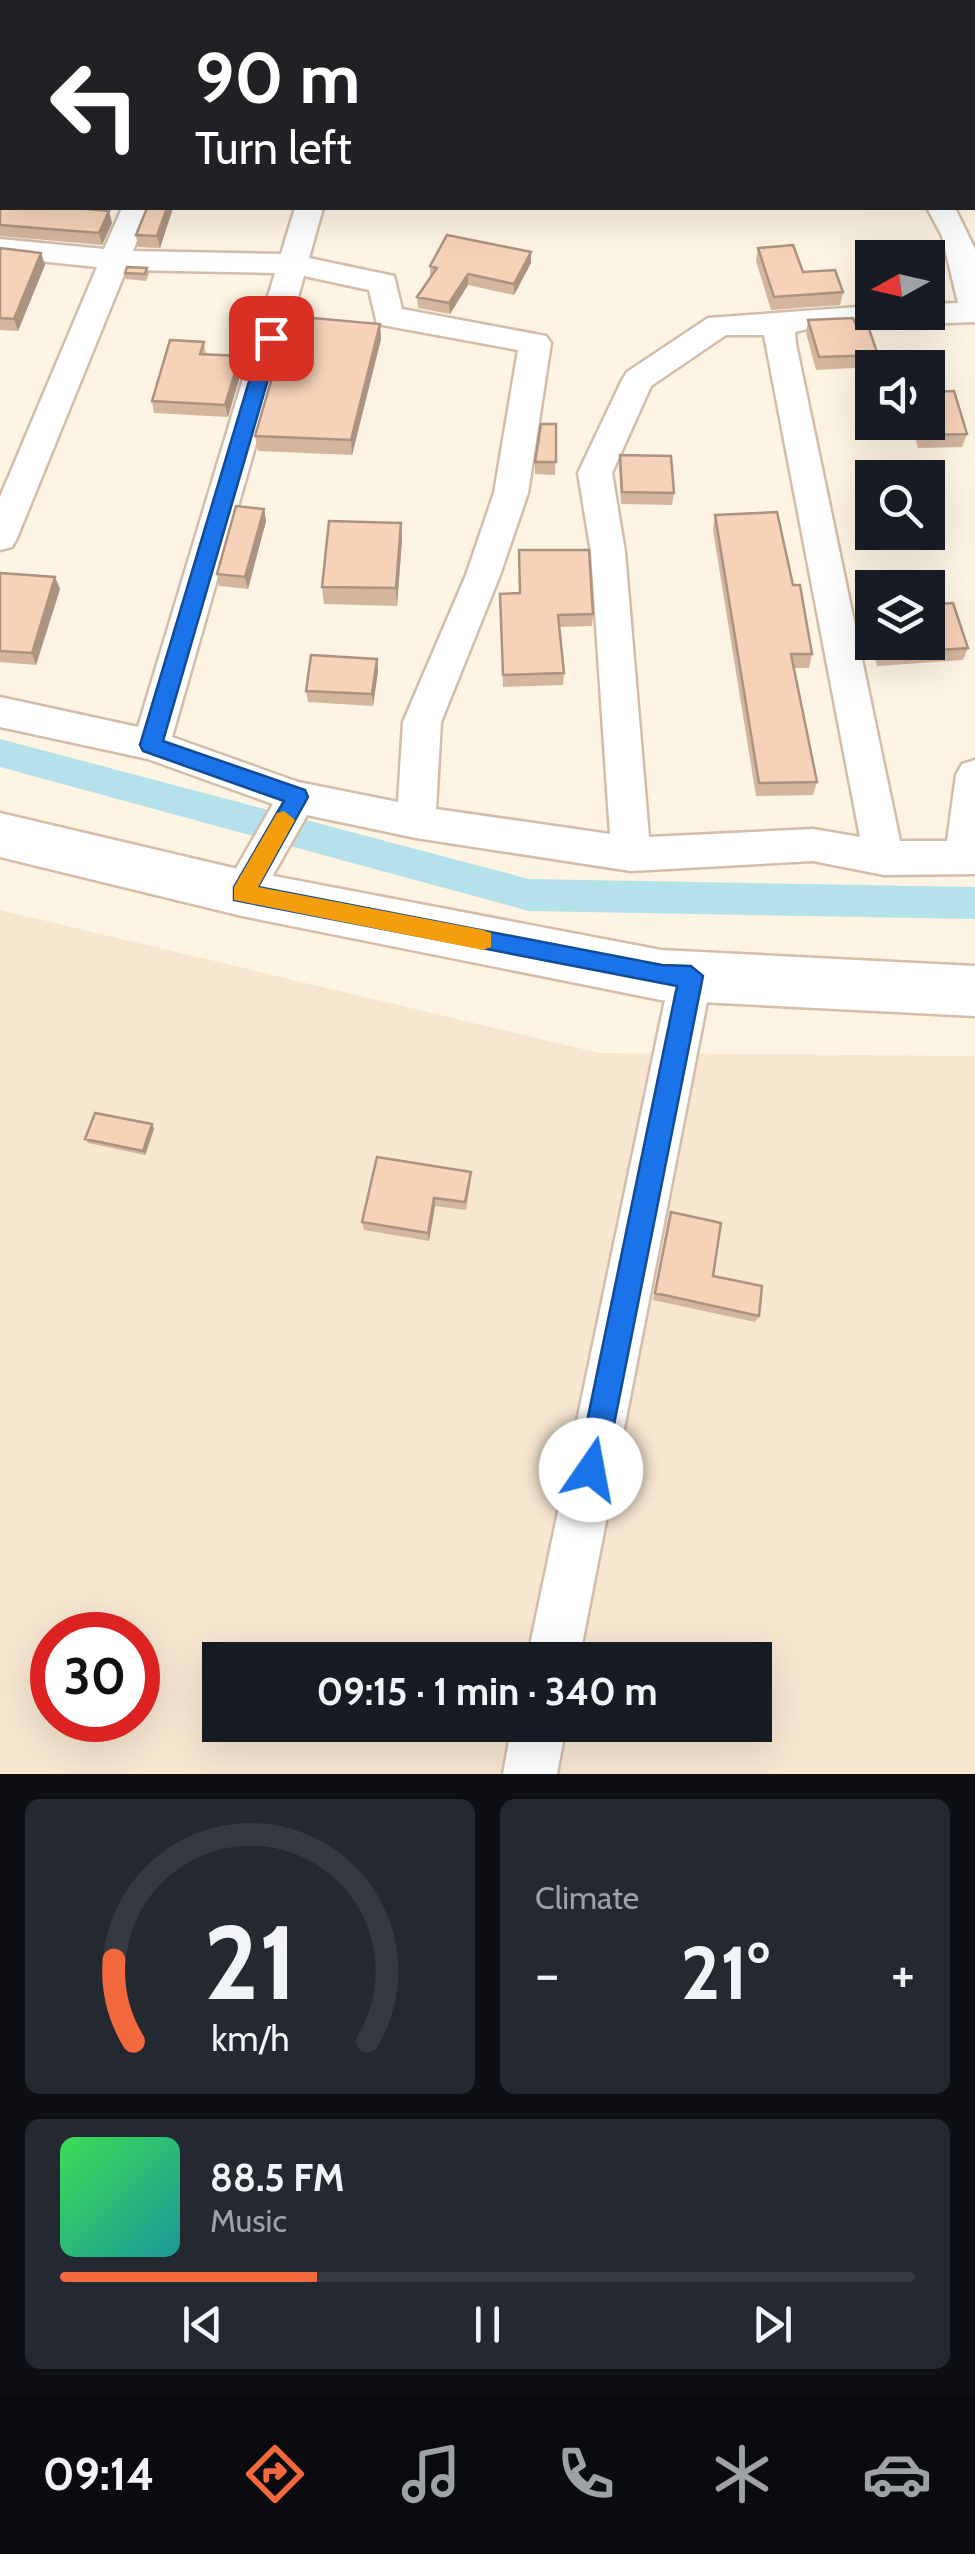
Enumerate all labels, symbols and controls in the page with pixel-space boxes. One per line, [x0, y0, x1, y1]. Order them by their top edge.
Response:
text: 90 m [195, 35, 360, 121]
icon: left [30, 40, 160, 170]
text: Turn left [195, 121, 352, 175]
north arrow [855, 240, 945, 330]
map controls [855, 240, 945, 660]
pin [229, 296, 314, 381]
icon: arrive [244, 311, 299, 366]
button: sound [855, 350, 945, 440]
button: search [855, 460, 945, 550]
button: layers [855, 570, 945, 660]
position arrow [539, 1418, 643, 1522]
speed limit sign: 30 [30, 1612, 160, 1742]
text: 09:15 · 1 min · 340 m [316, 1668, 658, 1715]
text: Climate [535, 1878, 639, 1917]
text: 21 [203, 1899, 297, 2025]
text: 21° [680, 1927, 770, 2018]
text: − [535, 1940, 559, 2007]
text: + [891, 1940, 915, 2007]
text: km/h [211, 2017, 289, 2060]
text: 88.5 FM [210, 2154, 344, 2201]
text: Music [210, 2201, 287, 2240]
icon: previous [175, 2297, 230, 2352]
icon: pause [460, 2297, 515, 2352]
icon: next [745, 2297, 800, 2352]
icon: directions [240, 2439, 310, 2509]
icon: music [396, 2439, 466, 2509]
icon: phone [551, 2439, 621, 2509]
icon: climate [707, 2439, 777, 2509]
icon: car [862, 2439, 932, 2509]
text: 09:14 [43, 2447, 154, 2501]

